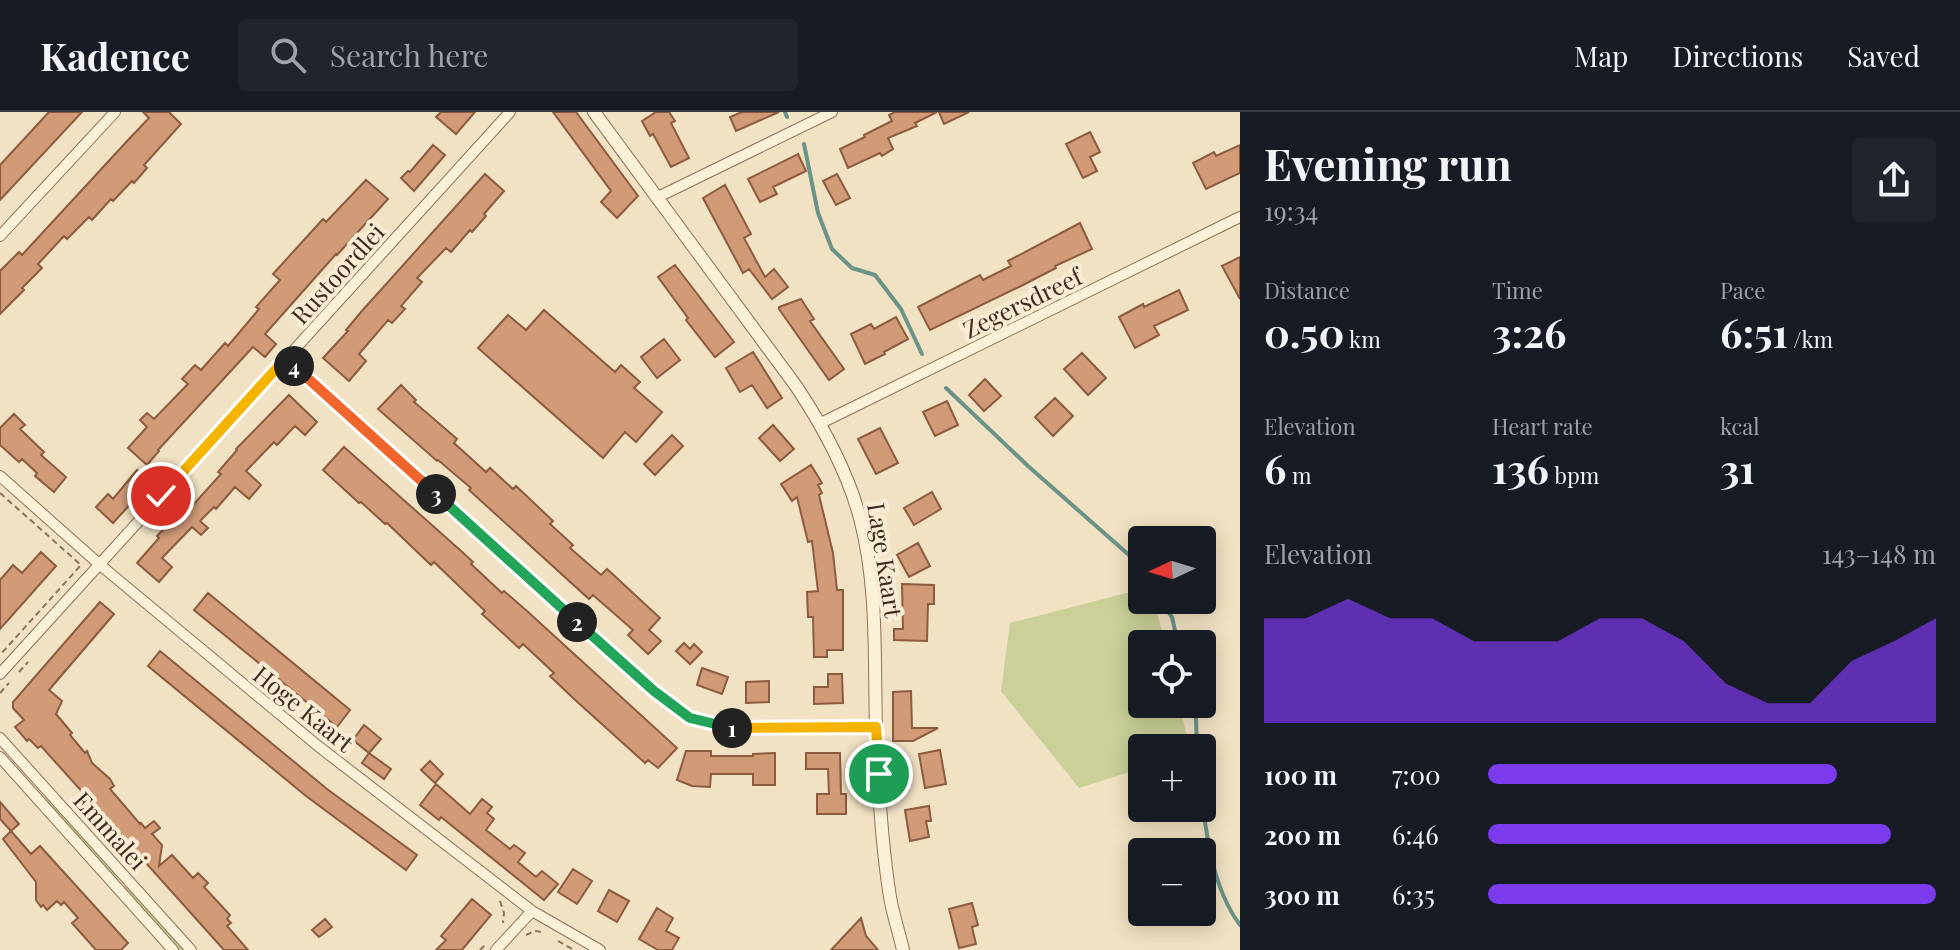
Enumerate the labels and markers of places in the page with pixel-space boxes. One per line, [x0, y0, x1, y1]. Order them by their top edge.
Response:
pin: 4 [274, 346, 314, 386]
pin [127, 462, 195, 530]
pin: 3 [416, 474, 456, 514]
pin: 2 [557, 602, 597, 642]
pin: 1 [712, 708, 752, 748]
pin [845, 740, 913, 808]

